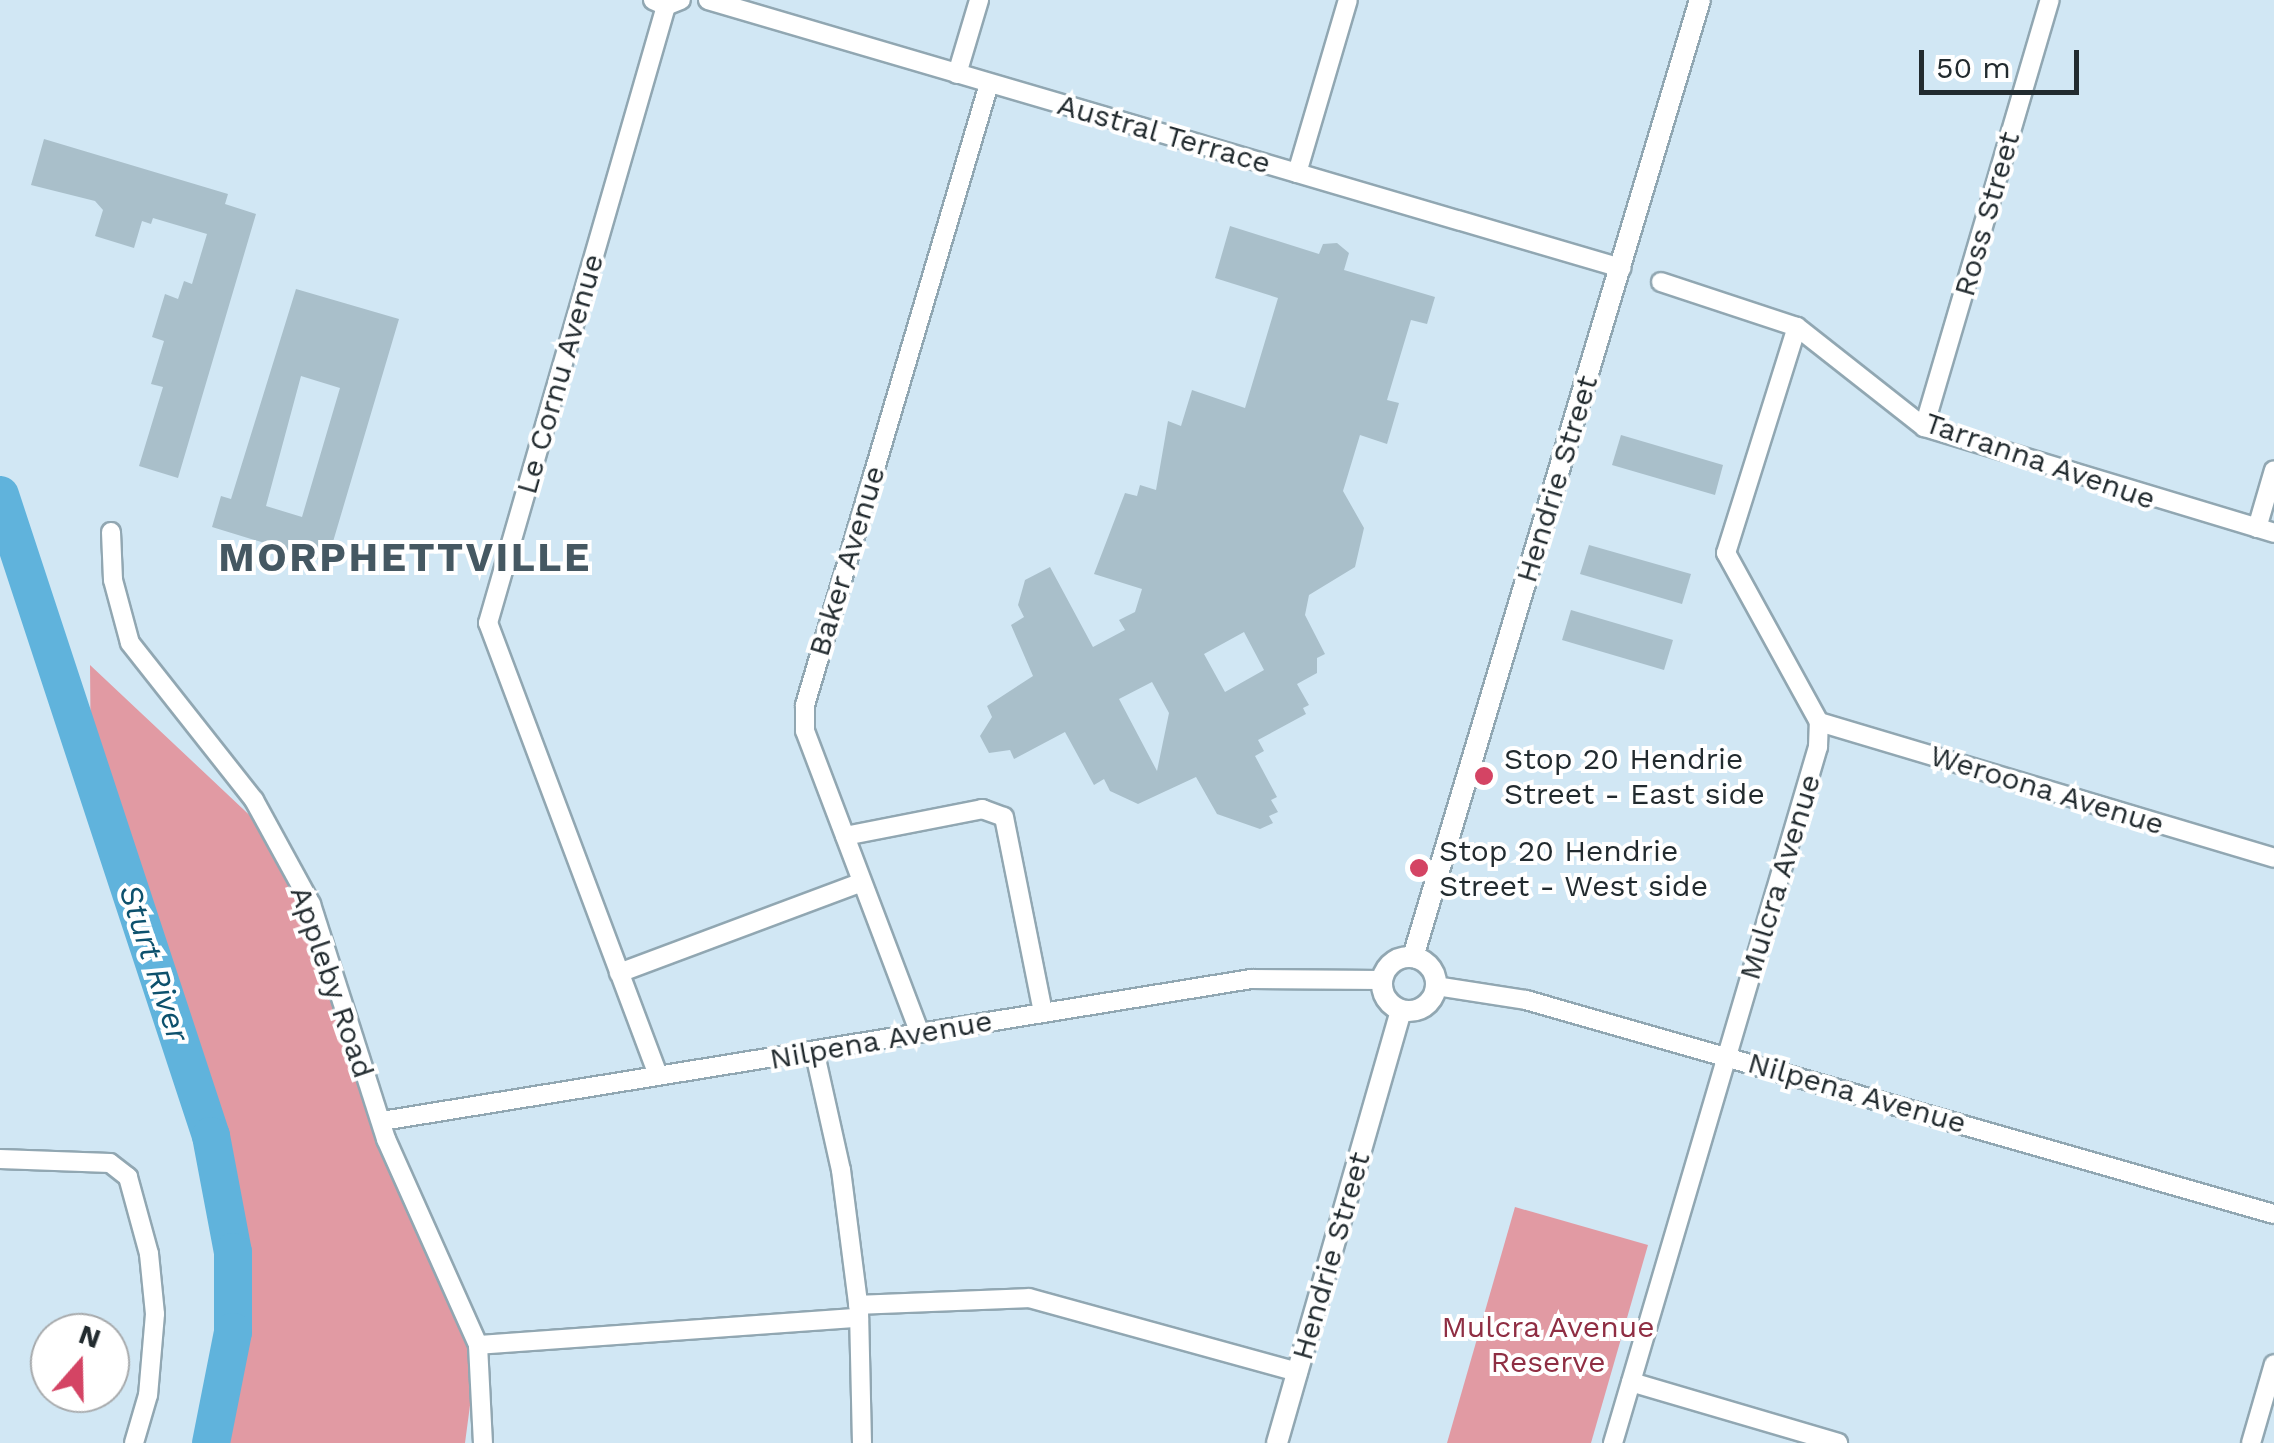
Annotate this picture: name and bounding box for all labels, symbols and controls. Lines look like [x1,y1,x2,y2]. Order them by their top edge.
scale bar [1924,30,2084,92]
text: 50 m [1936,50,2011,85]
street label: Austral Terrace [1052,86,1276,182]
street label: Ross Street [1946,128,2028,300]
street label: Le Cornu Avenue [508,249,612,499]
street label: Hendrie Street [1508,371,1606,587]
street label: Tarranna Avenue [1919,404,2161,518]
street label: Baker Avenue [801,461,893,661]
district label: MORPHETTVILLE [218,534,592,582]
street label: Weroona Avenue [1925,737,2169,843]
place label: Stop 20 Hendrie Street - East side [1504,741,1765,812]
marker: Stop 20 Hendrie Street - East side [1473,765,1495,787]
street label: Mulcra Avenue [1731,769,1829,985]
place label: Stop 20 Hendrie Street - West side [1439,833,1709,904]
marker: Stop 20 Hendrie Street - West side [1408,857,1430,879]
water label: Sturt River [111,879,197,1047]
street label: Appleby Road [282,881,382,1083]
street label: Nilpena Avenue [766,1003,996,1077]
street label: Nilpena Avenue [1743,1044,1971,1142]
street label: Hendrie Street [1284,1148,1378,1364]
park label: Mulcra Avenue Reserve [1440,1309,1656,1380]
north arrow [30,1313,130,1413]
text: N [74,1317,105,1355]

